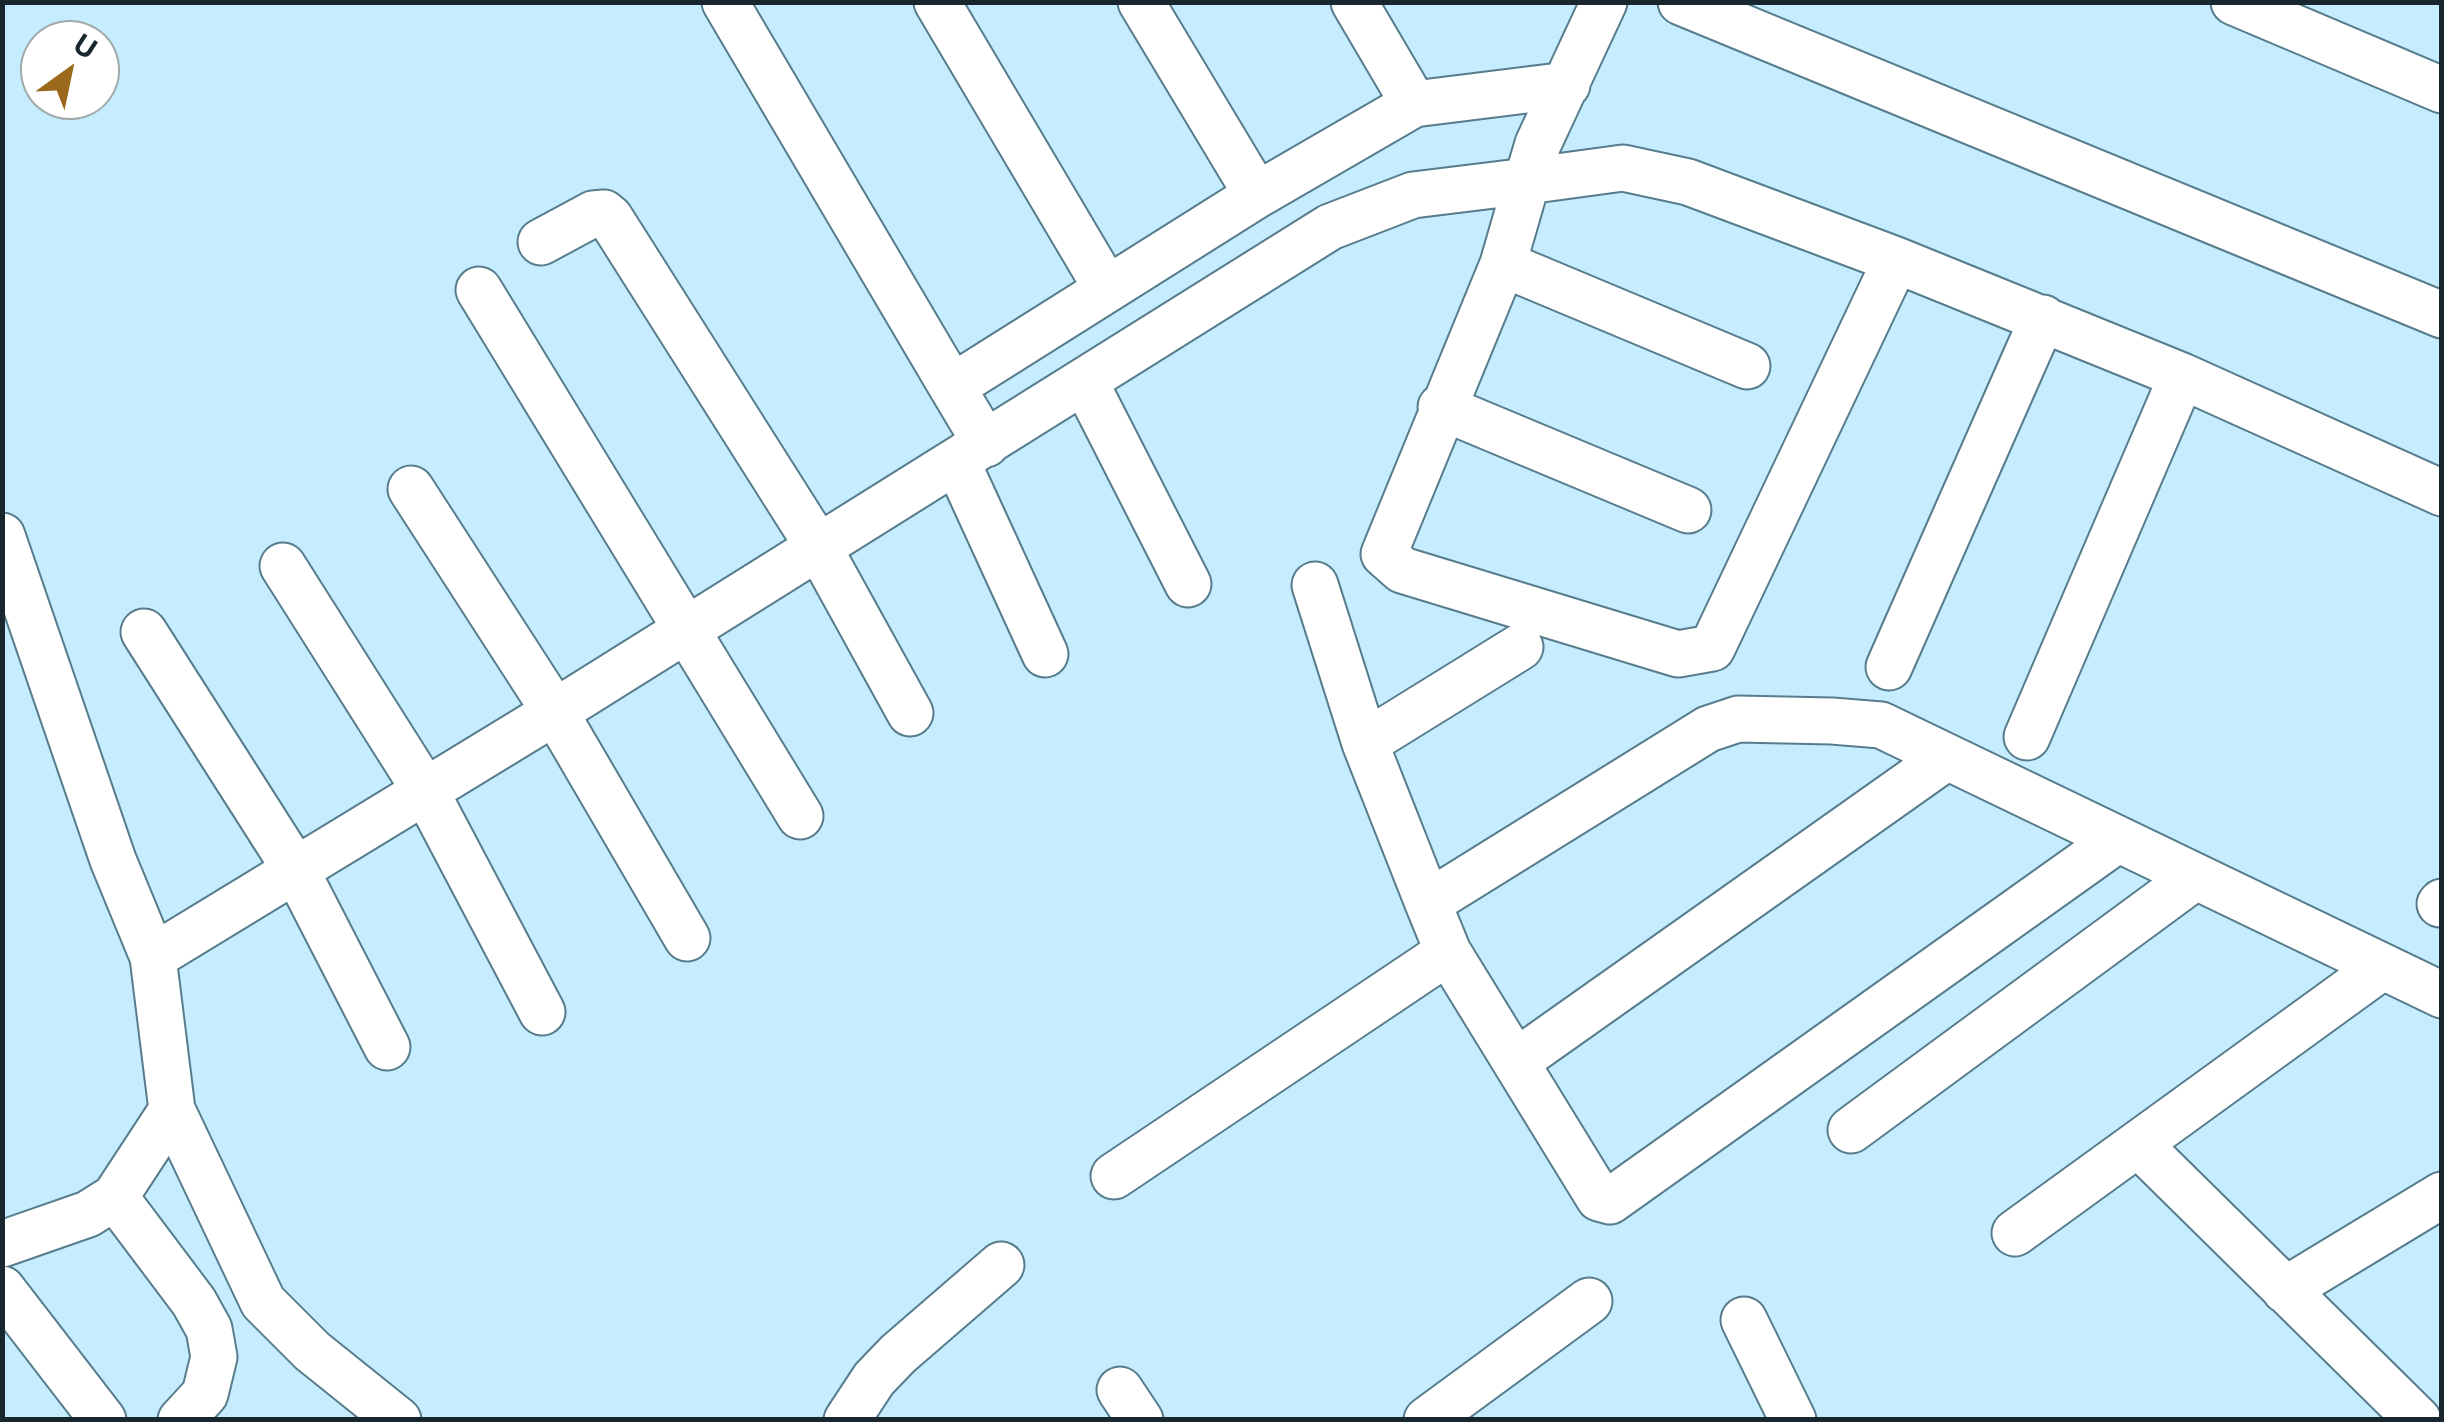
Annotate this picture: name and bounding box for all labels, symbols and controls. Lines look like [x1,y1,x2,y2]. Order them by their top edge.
north arrow [20,20,120,120]
text: U [67,27,103,66]

